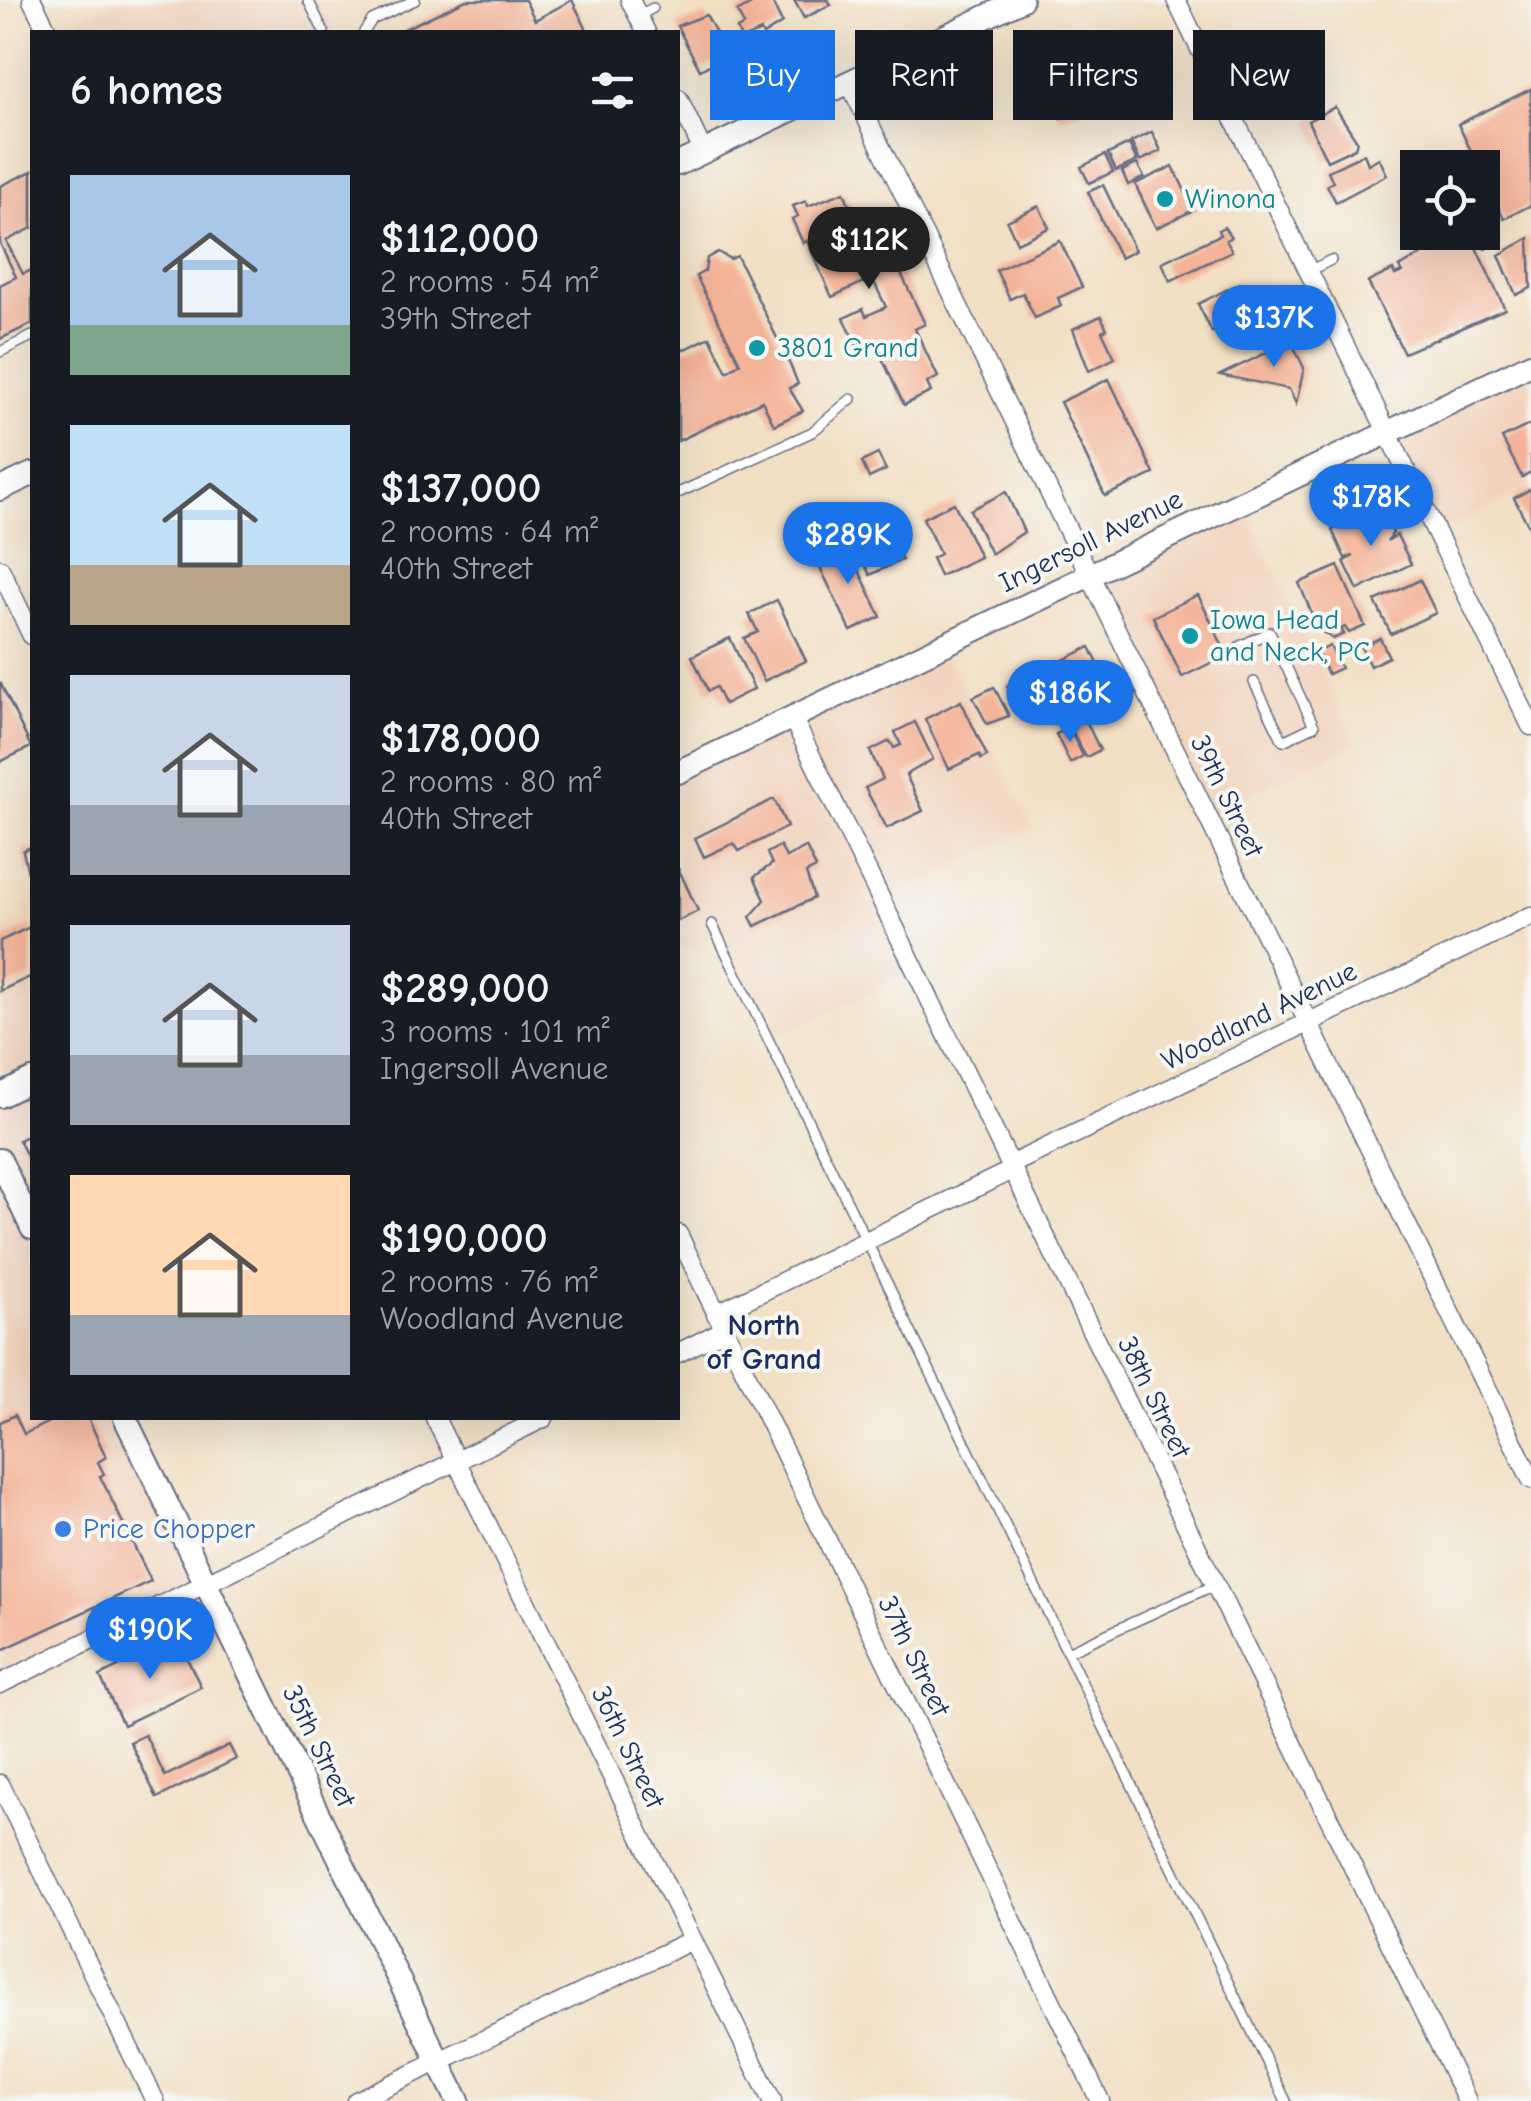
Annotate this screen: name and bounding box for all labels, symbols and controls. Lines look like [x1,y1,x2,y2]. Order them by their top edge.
chip: Buy [710,30,835,120]
chip: Rent [855,30,993,120]
chip: Filters [1013,30,1173,120]
chip: New [1193,30,1325,120]
icon: filters [585,63,640,118]
text: 6 homes [70,66,223,115]
map controls [1400,150,1500,250]
button: locate [1400,150,1500,250]
place label: Winona [1185,183,1276,215]
marker: Winona [1154,188,1176,210]
pin: $112K [799,207,939,292]
text: $112,000 [380,214,539,263]
icon: home [150,215,270,335]
text: $112K [830,221,908,258]
text: 2 rooms · 54 m² [380,263,598,300]
pin: $137K [1204,285,1344,370]
text: $137K [1234,299,1314,336]
text: 39th Street [380,300,530,337]
place label: 3801 Grand [777,332,919,364]
marker: 3801 Grand [746,337,768,359]
text: $137,000 [380,464,542,513]
pin: $178K [1301,464,1441,549]
icon: home [150,465,270,585]
text: $178K [1331,478,1411,515]
street label: Ingersoll Avenue [994,483,1188,599]
pin: $289K [778,502,918,587]
text: 2 rooms · 64 m² [380,513,598,550]
text: $289K [805,516,891,553]
text: 40th Street [380,550,532,587]
place label: Iowa Head and Neck, PC [1210,604,1370,668]
marker: Iowa Head and Neck, PC [1179,625,1201,647]
pin: $186K [1000,660,1140,745]
text: $186K [1029,674,1111,711]
text: $178,000 [380,714,541,763]
icon: home [150,715,270,835]
street label: 39th Street [1184,730,1271,863]
text: 2 rooms · 80 m² [380,763,601,800]
text: 40th Street [380,800,532,837]
street label: Woodland Avenue [1156,955,1362,1077]
text: $289,000 [380,964,550,1013]
icon: home [150,965,270,1085]
text: 3 rooms · 101 m² [380,1013,610,1050]
text: Ingersoll Avenue [380,1050,608,1087]
text: $190,000 [380,1214,548,1263]
icon: home [150,1215,270,1335]
text: 2 rooms · 76 m² [380,1263,598,1300]
text: Woodland Avenue [380,1300,624,1337]
district label: North of Grand [706,1308,822,1377]
street label: 38th Street [1111,1331,1198,1464]
place label: Price Chopper [83,1513,255,1545]
marker: Price Chopper [52,1518,74,1540]
street label: 37th Street [871,1591,957,1722]
pin: $190K [80,1597,220,1682]
text: $190K [108,1611,192,1648]
street label: 35th Street [276,1680,363,1813]
street label: 36th Street [585,1681,672,1814]

